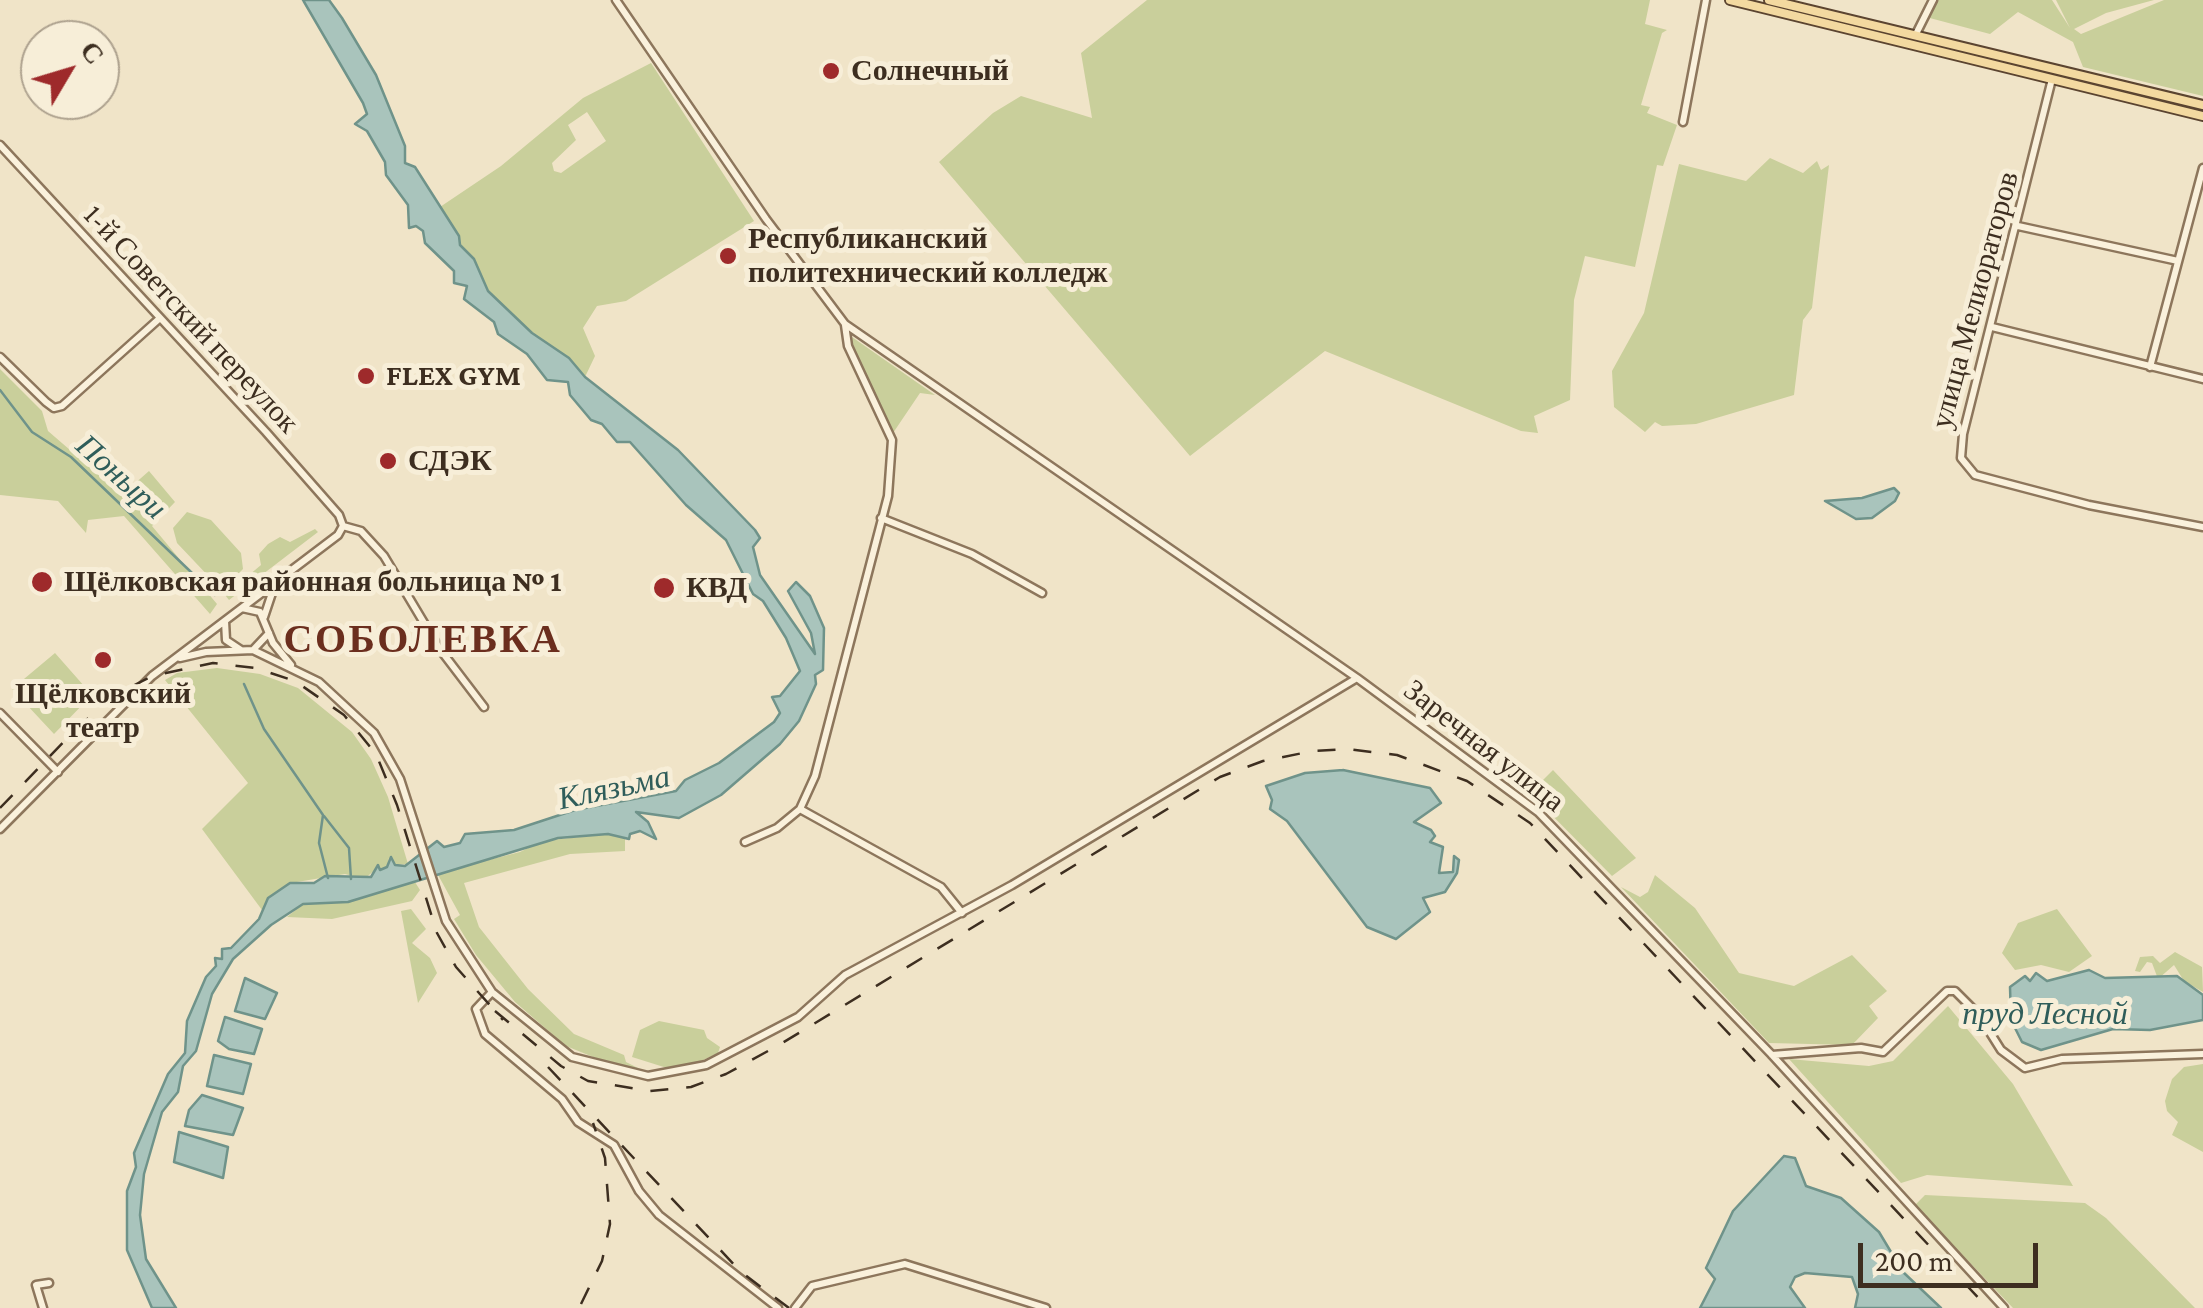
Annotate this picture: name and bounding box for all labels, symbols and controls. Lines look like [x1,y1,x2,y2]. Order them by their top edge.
north arrow [20,20,120,120]
text: С [74,35,111,70]
place label: Солнечный [851,53,1009,89]
marker: Солнечный [820,60,842,82]
street label: улица Мелиораторов [1923,167,2027,433]
street label: 1-й Советский переулок [76,197,306,441]
place label: Республиканский политехнический колледж [748,221,1108,292]
marker: Республиканский политехнический колледж [717,245,739,267]
place label: FLEX GYM [386,358,521,394]
marker: FLEX GYM [355,365,377,387]
water label: Поныри [68,426,174,528]
place label: СДЭК [408,443,492,479]
marker: СДЭК [377,450,399,472]
place label: Щёлковская районная больница № 1 [64,564,561,600]
marker: Щёлковская районная больница № 1 [29,569,55,595]
place label: КВД [686,570,747,606]
marker: КВД [651,575,677,601]
district label: СОБОЛЕВКА [284,616,562,664]
marker: Щёлковский театр [92,649,114,671]
street label: Заречная улица [1397,672,1571,820]
place label: Щёлковский театр [15,676,191,746]
water label: Клязьма [554,757,674,819]
water label: пруд Лесной [1962,995,2128,1033]
scale bar [1863,1223,2043,1285]
text: 200 m [1875,1244,1953,1277]

